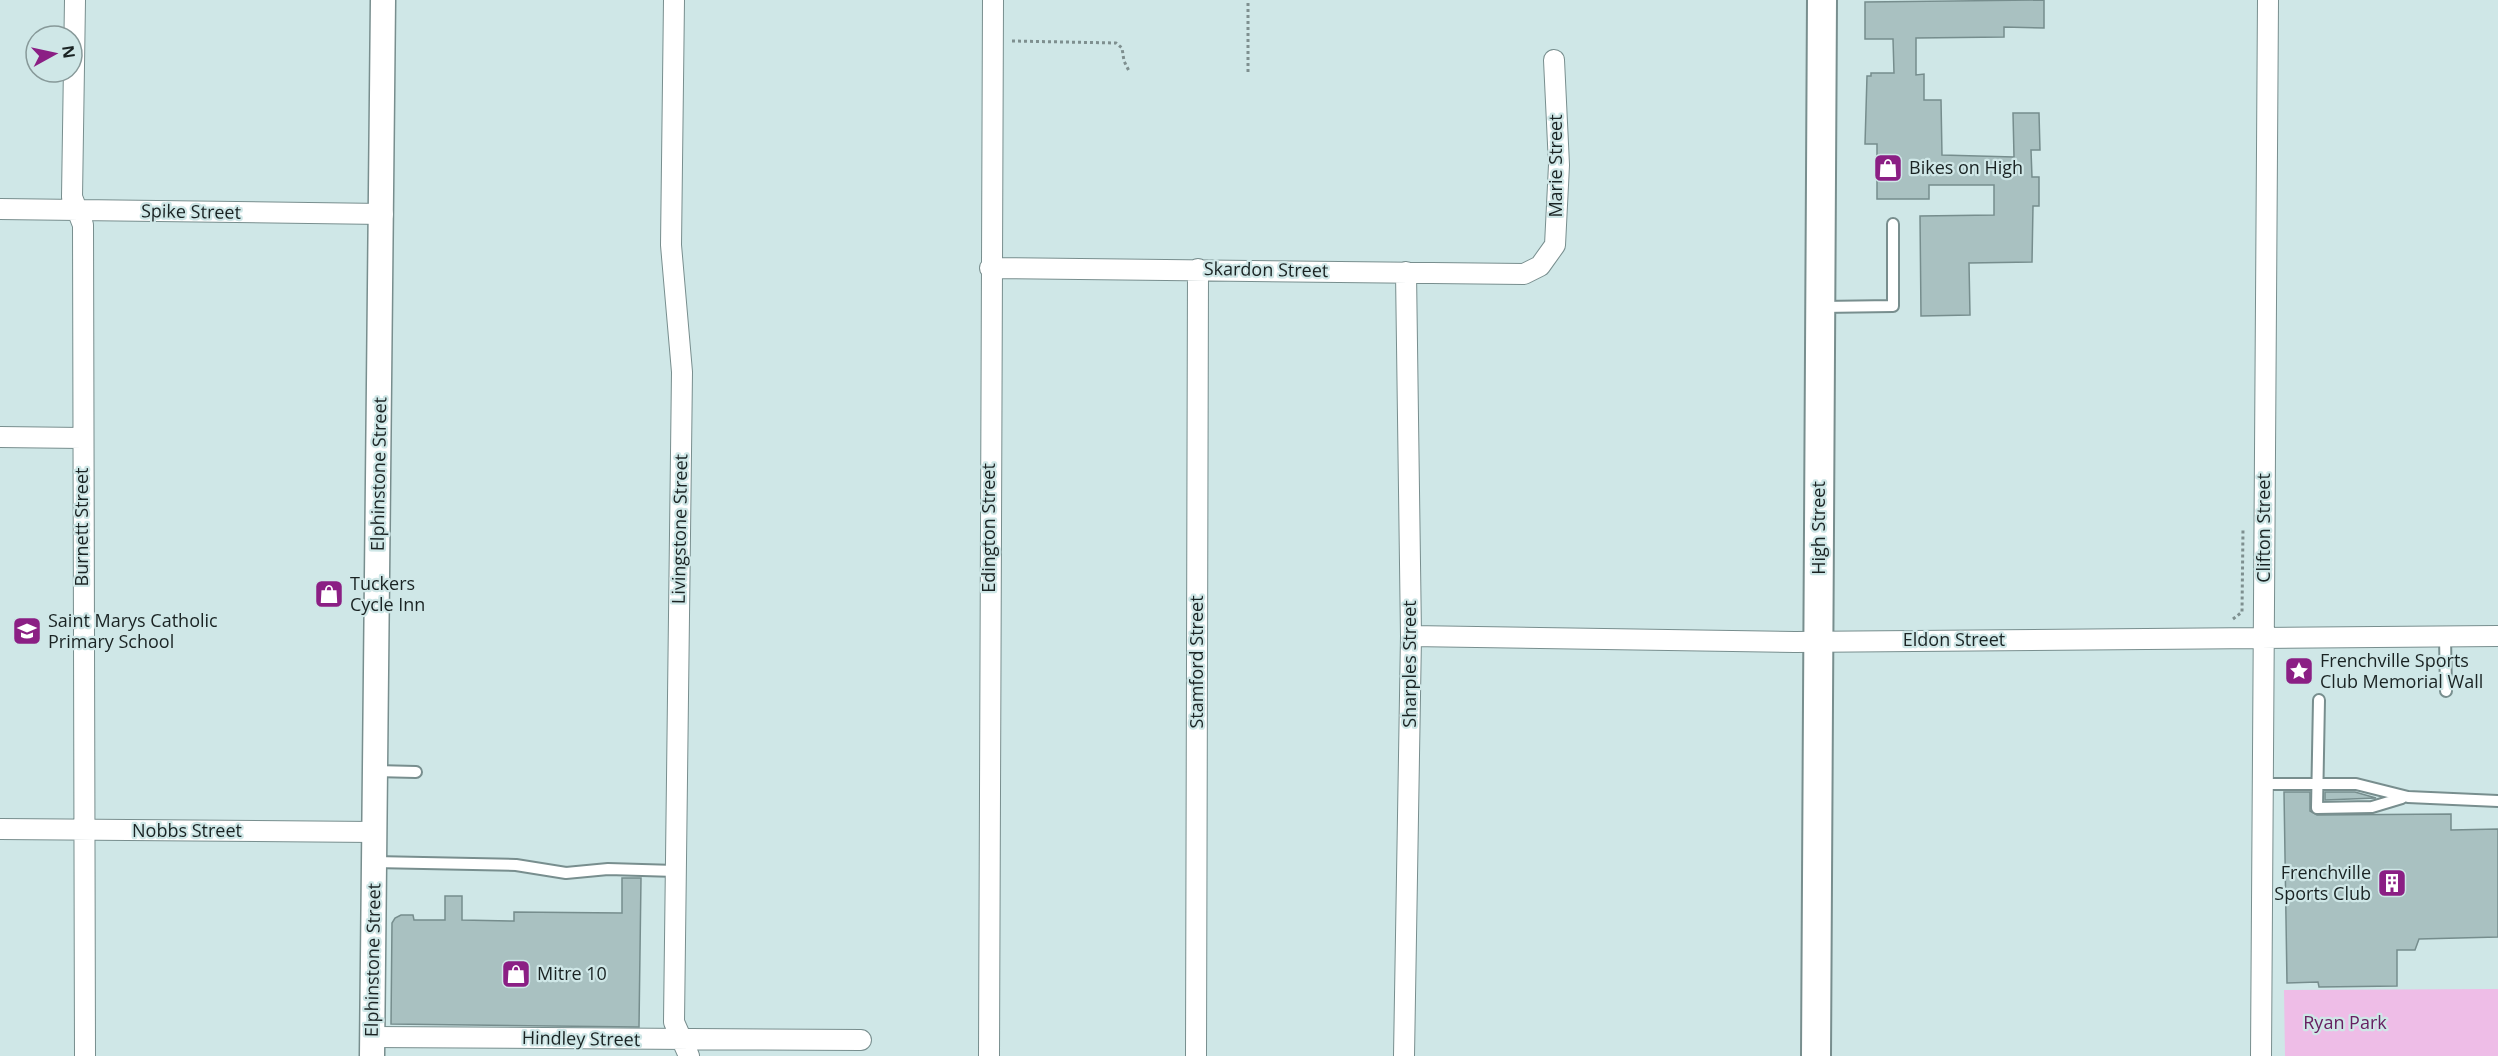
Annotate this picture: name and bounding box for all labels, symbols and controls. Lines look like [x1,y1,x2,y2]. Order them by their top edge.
north arrow [24,24,84,84]
text: N [57,44,81,60]
street label: Marie Street [1543,114,1567,218]
shop icon: Bikes on High [1872,152,1904,184]
place label: Bikes on High [1909,155,2023,179]
street label: Spike Street [141,198,241,224]
street label: Skardon Street [1204,256,1328,282]
street label: Elphinstone Street [365,397,391,551]
street label: Livingstone Street [666,454,692,604]
street label: Edington Street [976,463,1000,593]
street label: Burnett Street [69,468,93,586]
street label: Clifton Street [2251,473,2275,583]
street label: High Street [1806,481,1830,575]
place label: Tuckers Cycle Inn [350,571,425,616]
shop icon: Tuckers Cycle Inn [313,578,345,610]
street label: Stamford Street [1184,595,1208,729]
street label: Sharples Street [1397,600,1421,728]
place label: Saint Marys Catholic Primary School [48,608,218,653]
school or university icon: Saint Marys Catholic Primary School [11,615,43,647]
street label: Eldon Street [1903,627,2005,651]
place label: Frenchville Sports Club Memorial Wall [2320,648,2483,693]
place icon: Frenchville Sports Club Memorial Wall [2283,655,2315,687]
street label: Nobbs Street [132,818,242,842]
place label: Frenchville Sports Club [2274,860,2371,905]
building icon: Frenchville Sports Club [2376,867,2408,899]
street label: Elphinstone Street [359,883,385,1037]
shop icon: Mitre 10 [500,958,532,990]
place label: Mitre 10 [537,961,607,985]
park label: Ryan Park [2303,1010,2387,1034]
street label: Hindley Street [522,1025,640,1051]

